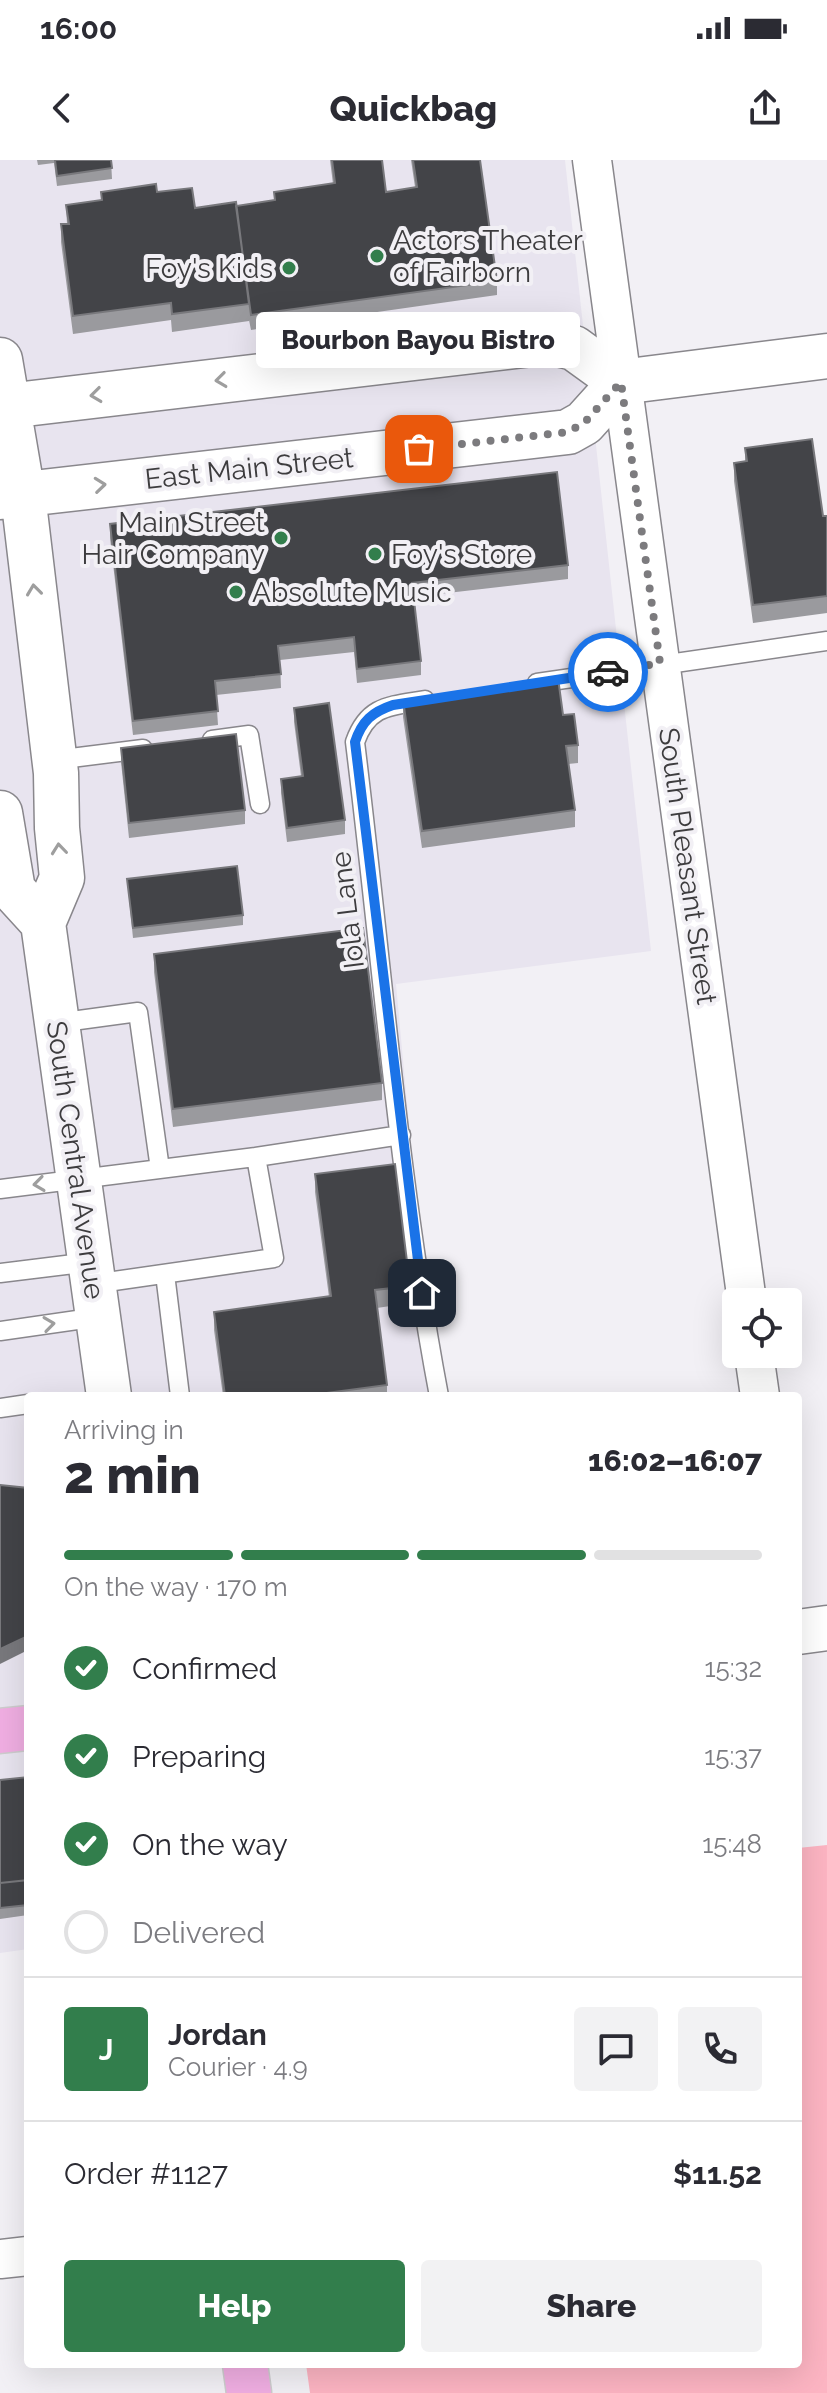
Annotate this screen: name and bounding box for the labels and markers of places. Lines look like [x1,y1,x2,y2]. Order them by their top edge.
place label: Actors Theater of Fairborn [393,224,583,289]
marker: Actors Theater of Fairborn [368,247,386,265]
place label: Foy's Kids [145,252,273,285]
marker: Foy's Kids [280,259,298,277]
callout: Bourbon Bayou Bistro [257,313,581,369]
pin [385,415,453,483]
place label: Main Street Hair Company [81,506,266,571]
marker: Main Street Hair Company [272,529,290,547]
place label: Foy's Store [391,538,532,571]
marker: Foy's Store [366,545,384,563]
place label: Absolute Music [252,576,452,609]
marker: Absolute Music [227,583,245,601]
pin [388,1259,456,1327]

